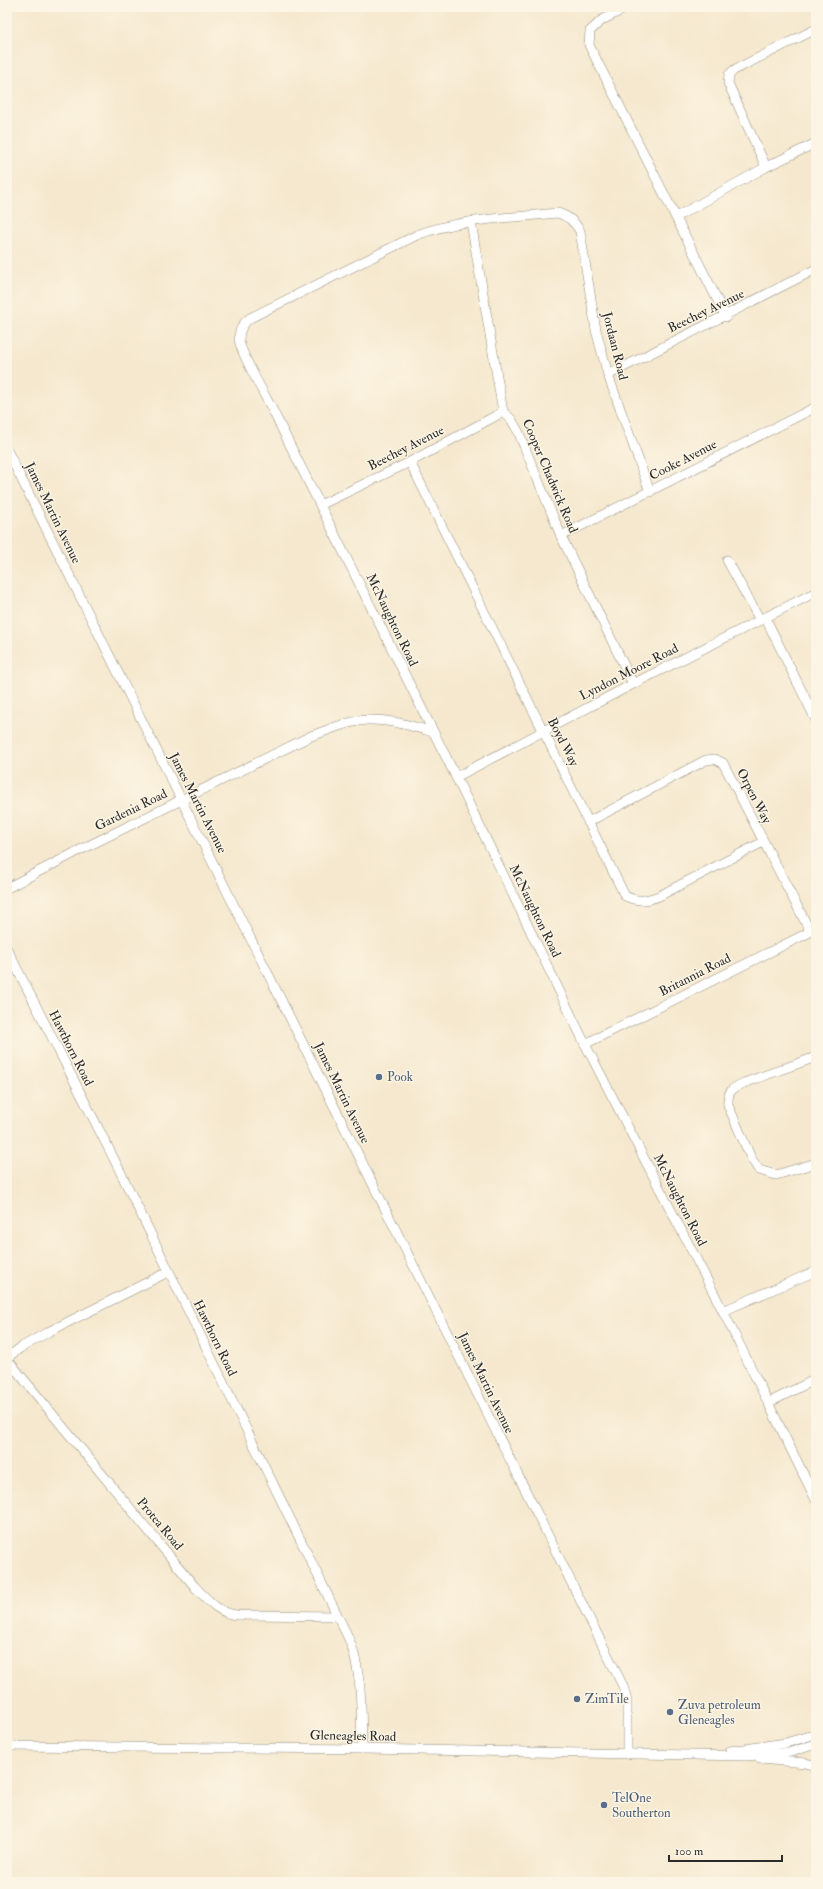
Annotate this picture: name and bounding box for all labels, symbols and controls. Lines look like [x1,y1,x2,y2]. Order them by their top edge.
street label: Beechey Avenue [665,285,748,337]
street label: Jordaan Road [599,309,631,382]
street label: Cooper Chadwick Road [518,417,582,536]
street label: Beechey Avenue [365,422,448,475]
street label: Cooke Avenue [646,436,720,484]
street label: James Martin Avenue [21,459,85,567]
street label: McNaughton Road [363,571,422,670]
street label: Lyndon Moore Road [577,640,682,705]
street label: Boyd Way [543,715,582,770]
street label: James Martin Avenue [165,749,230,856]
street label: Orpen Way [732,766,775,827]
street label: Gardenia Road [92,785,170,834]
street label: McNaughton Road [506,862,565,961]
street label: Britannia Road [656,950,734,1000]
street label: Hawthorn Road [45,1008,97,1089]
street label: James Martin Avenue [310,1039,374,1147]
place label: Pook [387,1069,414,1085]
marker: Pook [374,1072,384,1082]
street label: McNaughton Road [650,1151,710,1249]
street label: Hawthorn Road [190,1297,241,1379]
street label: James Martin Avenue [454,1329,518,1437]
street label: Protea Road [133,1495,187,1554]
place label: ZimTile [585,1691,629,1707]
marker: ZimTile [572,1694,582,1704]
place label: Zuva petroleum Gleneagles [678,1697,761,1728]
marker: Zuva petroleum Gleneagles [665,1707,675,1717]
street label: Gleneagles Road [310,1727,397,1745]
place label: TelOne Southerton [612,1790,671,1821]
marker: TelOne Southerton [599,1800,609,1810]
scale bar [669,1837,782,1863]
text: 100 m [675,1844,704,1859]

